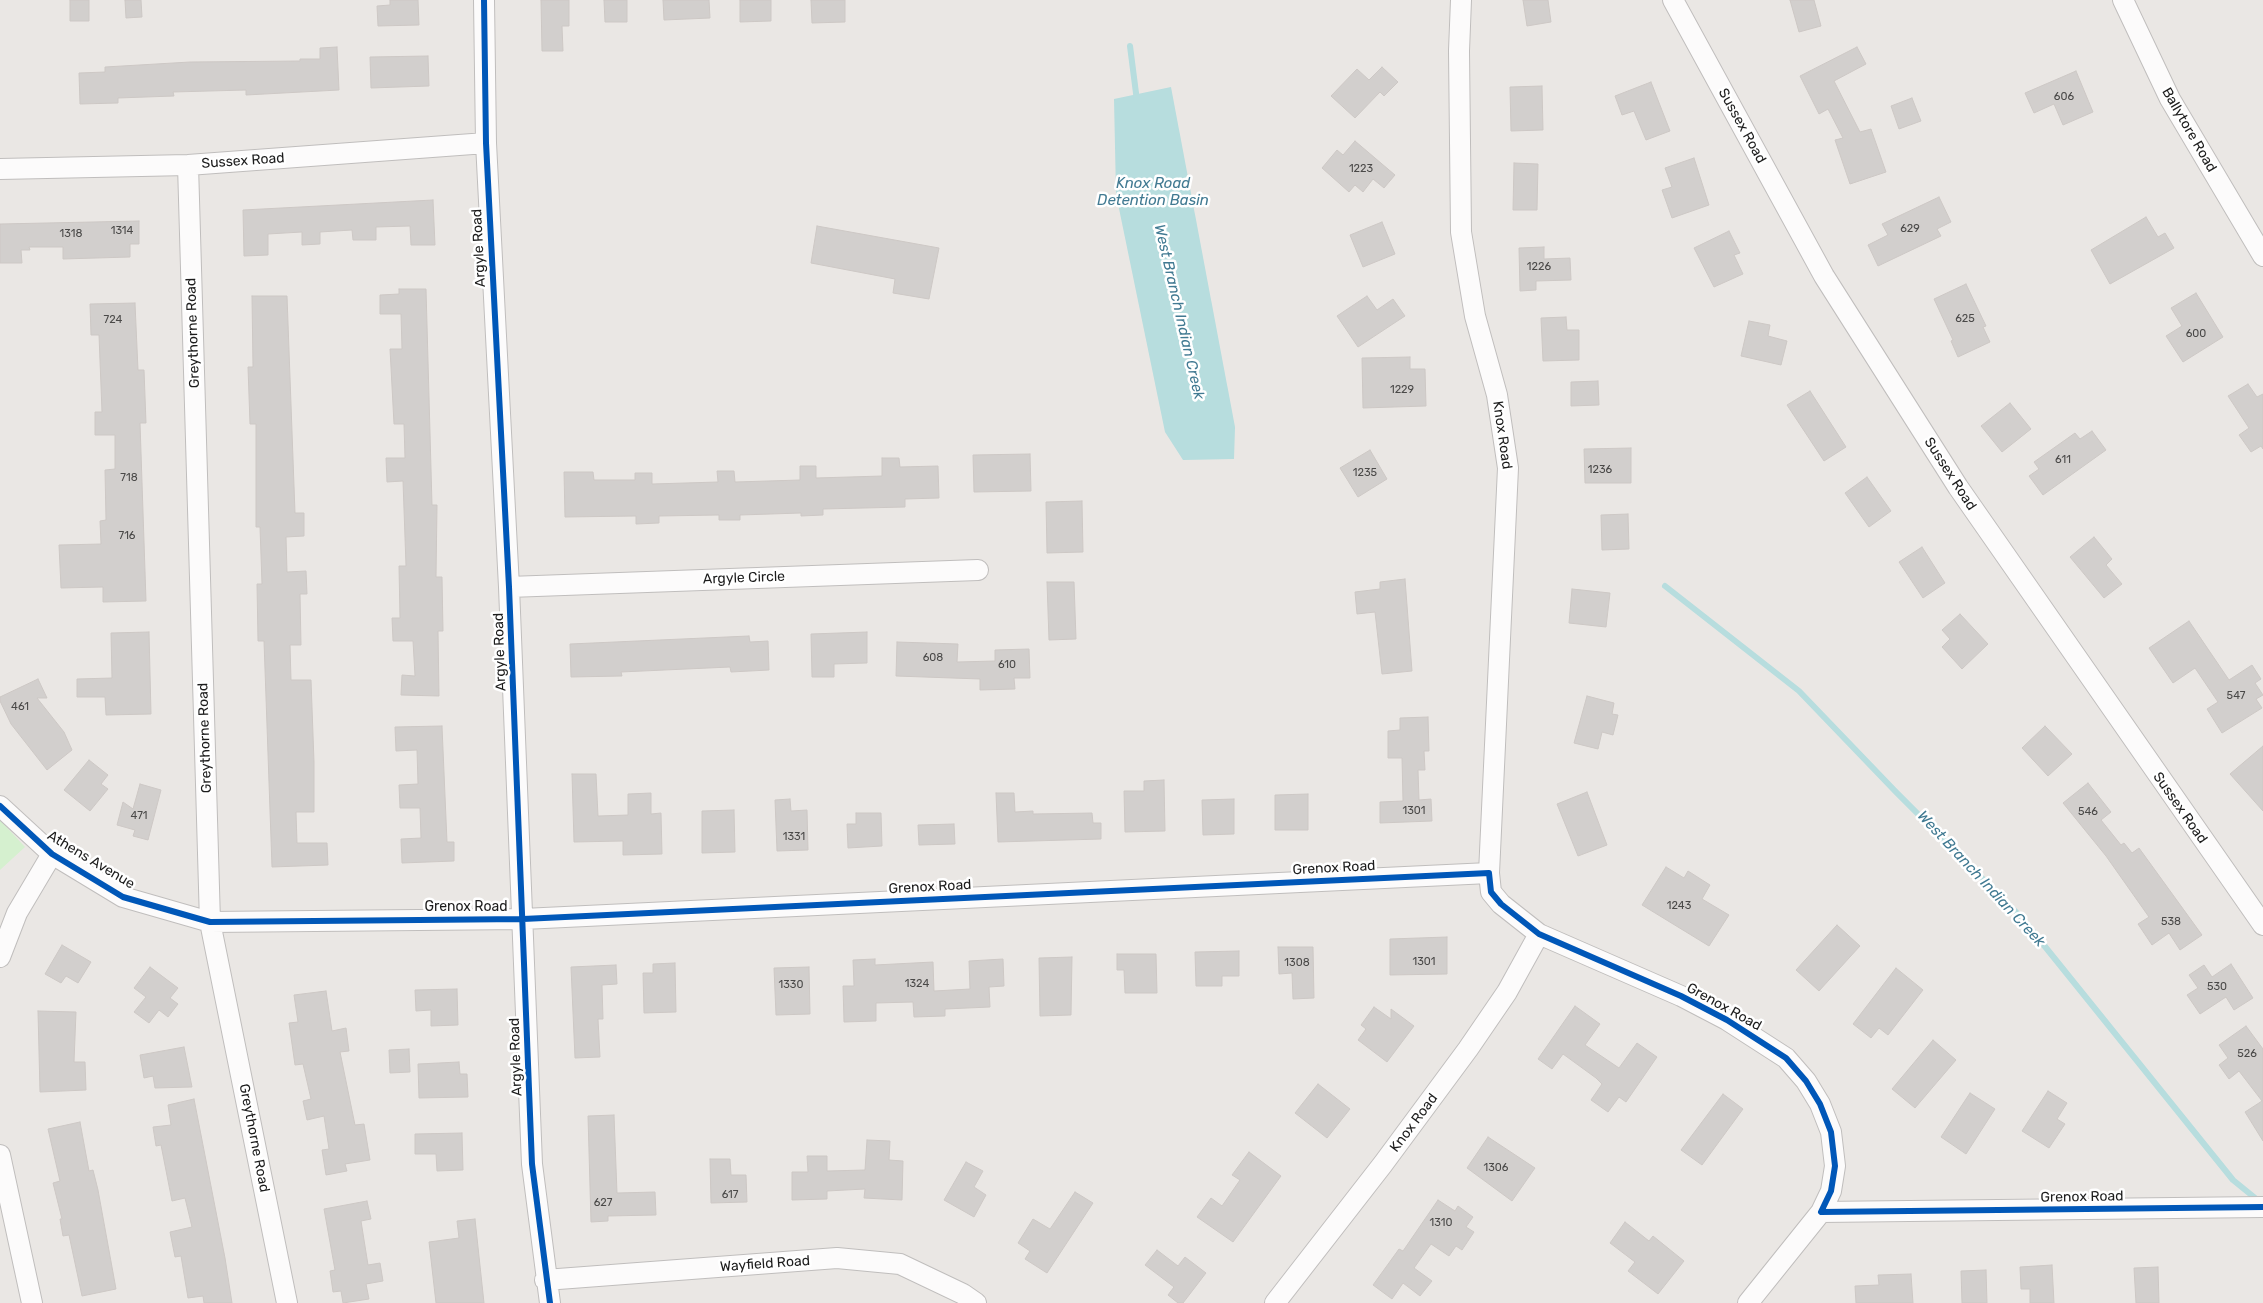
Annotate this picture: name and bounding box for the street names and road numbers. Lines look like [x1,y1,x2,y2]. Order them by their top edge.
street label: Ballytore Road [2158,85,2220,175]
street label: Sussex Road [1714,86,1770,166]
street label: Sussex Road [201,150,285,172]
street label: Argyle Road [469,208,489,288]
street label: Greythorne Road [183,278,203,388]
street label: Knox Road [1489,400,1515,470]
street label: Sussex Road [1920,435,1980,513]
street label: Argyle Circle [703,568,785,588]
street label: Argyle Road [490,612,510,692]
street label: Greythorne Road [195,683,215,793]
street label: Sussex Road [2149,769,2211,847]
street label: Athens Avenue [44,827,138,893]
street label: Grenox Road [1292,857,1376,879]
street label: Grenox Road [888,876,972,898]
street label: Grenox Road [424,899,508,915]
street label: Grenox Road [1684,980,1764,1034]
street label: Argyle Road [506,1017,526,1097]
street label: Greythorne Road [235,1082,273,1194]
street label: Knox Road [1387,1090,1441,1156]
street label: Grenox Road [2040,1188,2124,1206]
street label: Wayfield Road [719,1252,811,1276]

